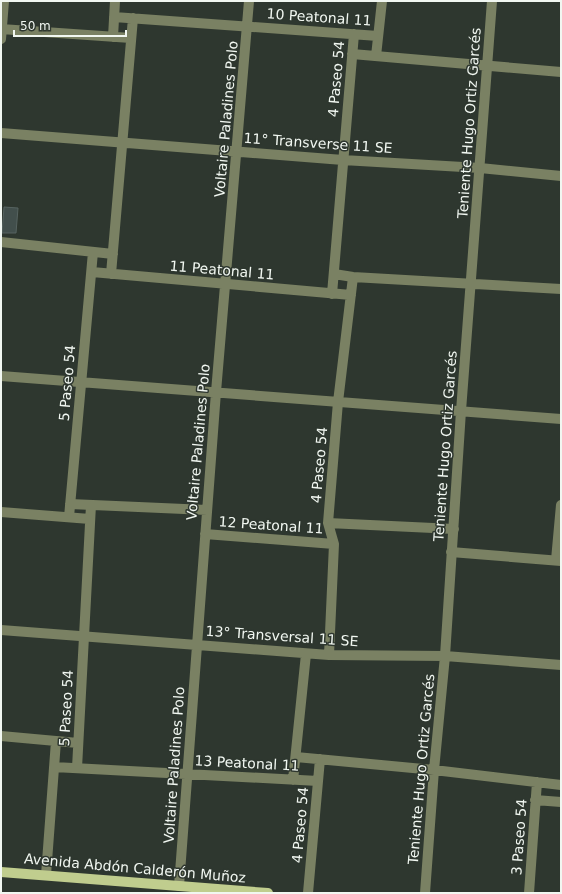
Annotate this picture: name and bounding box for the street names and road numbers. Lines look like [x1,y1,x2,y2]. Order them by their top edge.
street label: 10 Peatonal 11 [266,5,372,29]
street label: Teniente Hugo Ortiz Garcés [454,27,484,220]
street label: Voltaire Paladines Polo [211,40,241,198]
street label: 4 Paseo 54 [325,40,347,118]
street label: 11° Transverse 11 SE [243,130,393,156]
street label: 11 Peatonal 11 [169,257,275,283]
street label: 5 Paseo 54 [56,344,78,422]
street label: Teniente Hugo Ortiz Garcés [430,350,460,543]
street label: Voltaire Paladines Polo [183,363,213,521]
street label: 4 Paseo 54 [308,426,330,504]
street label: 12 Peatonal 11 [218,513,324,537]
street label: 13° Transversal 11 SE [205,623,359,649]
street label: 5 Paseo 54 [56,669,76,747]
street label: Teniente Hugo Ortiz Garcés [405,673,437,866]
street label: Voltaire Paladines Polo [161,686,187,844]
street label: 13 Peatonal 11 [194,752,300,774]
street label: 4 Paseo 54 [289,786,311,864]
street label: 3 Paseo 54 [508,798,530,876]
street label: Avenida Abdón Calderón Muñoz [24,850,246,886]

